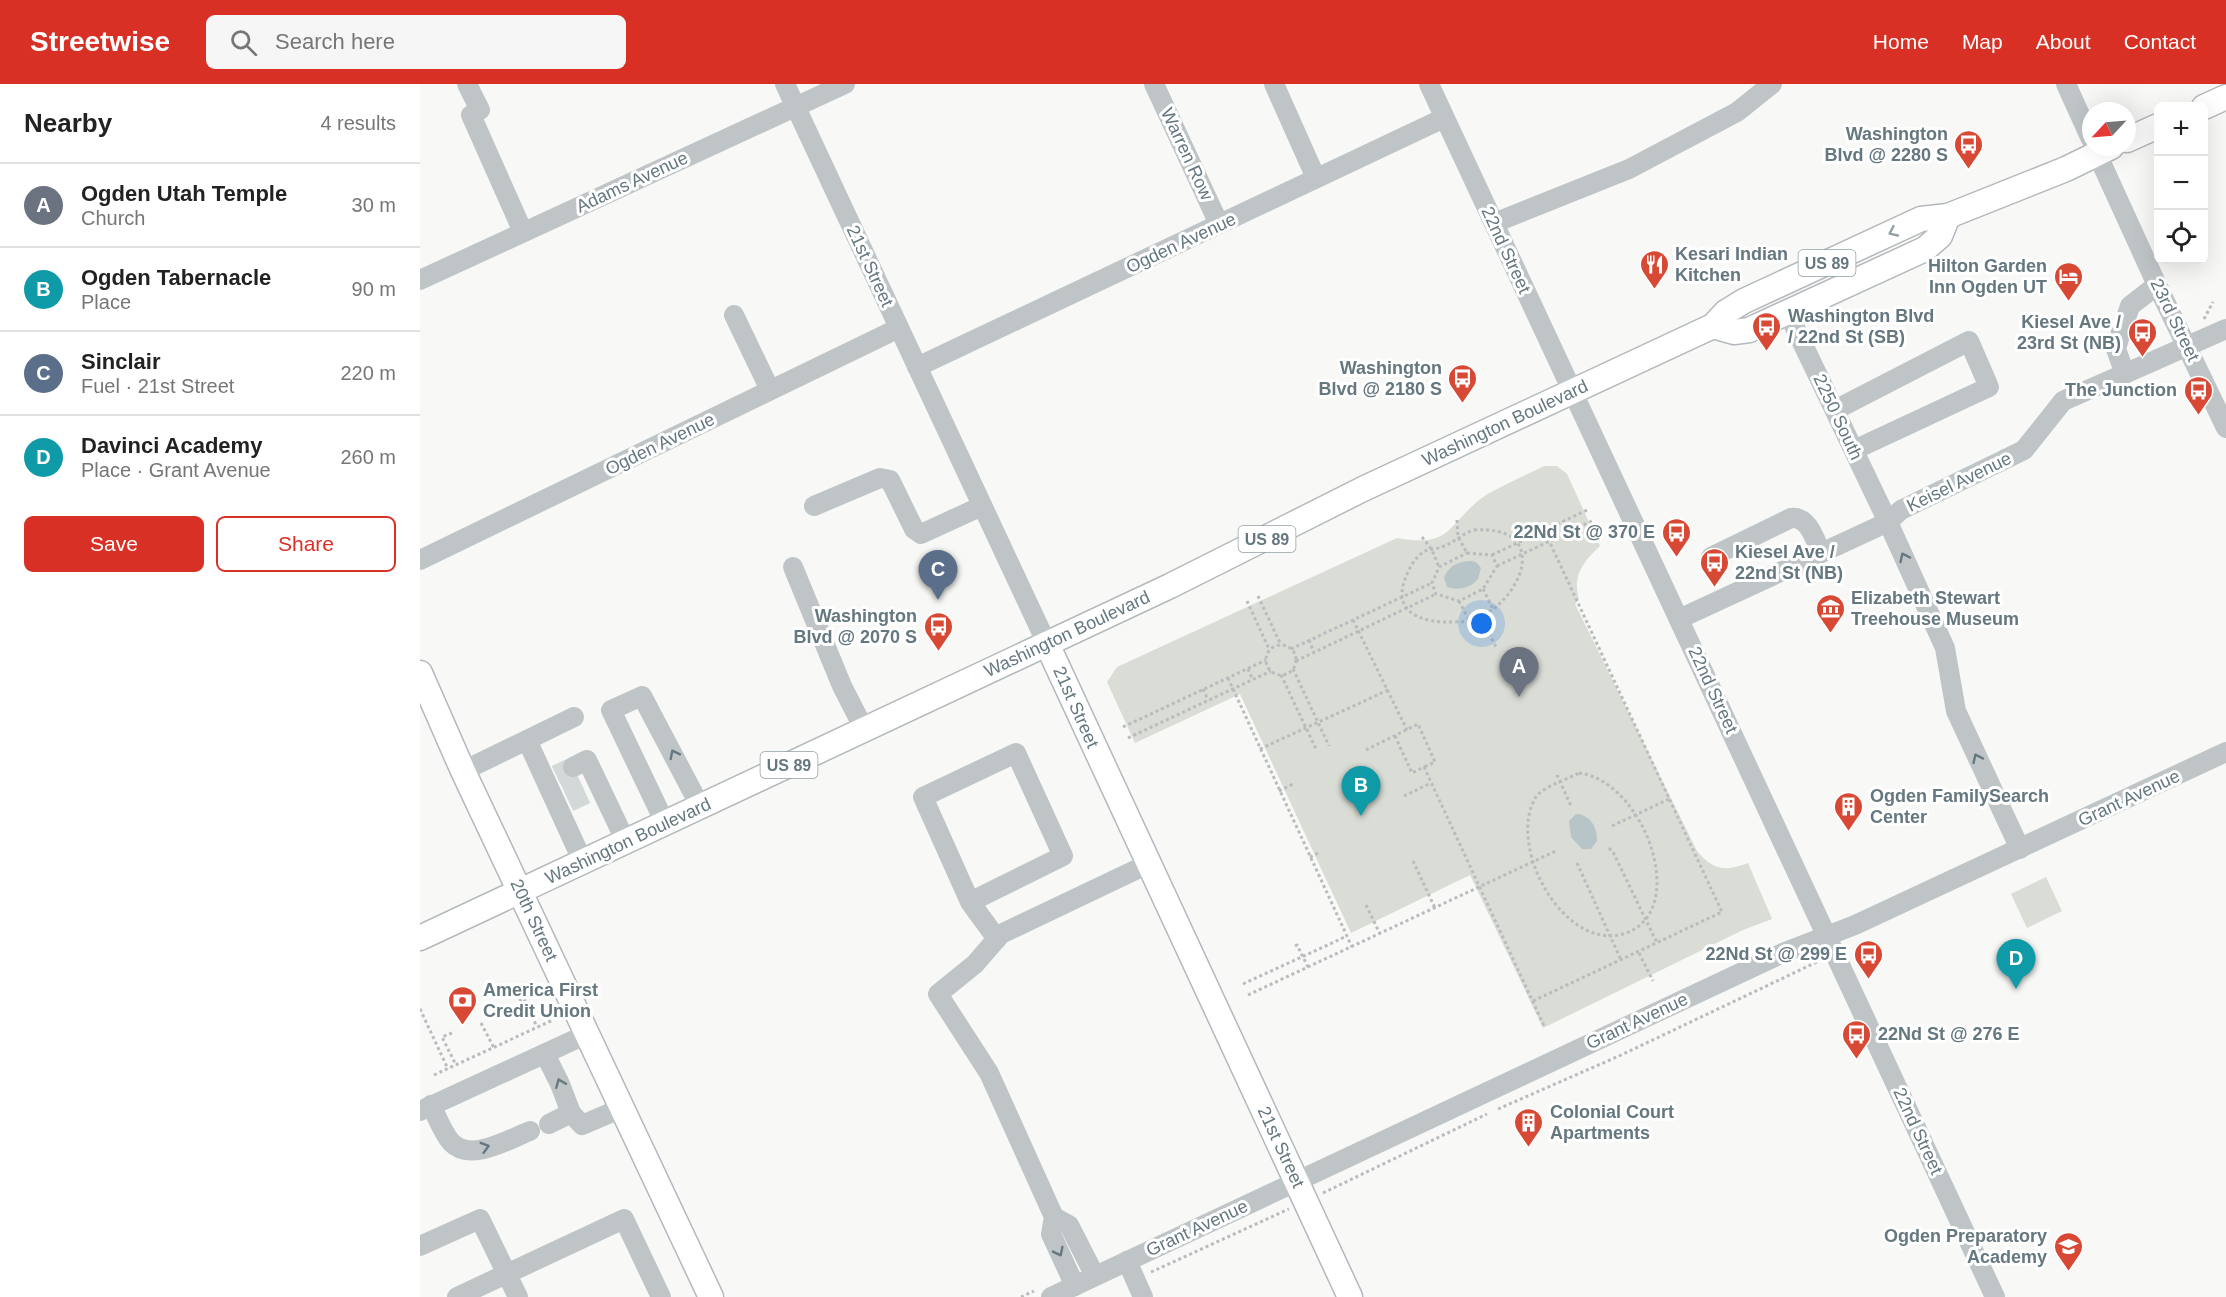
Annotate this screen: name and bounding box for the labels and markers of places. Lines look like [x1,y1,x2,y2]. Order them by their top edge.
place label: Washington Blvd @ 2280 S [1824,124,1948,165]
bus stop icon: Washington Blvd @ 2280 S [1953,128,1985,170]
place label: Kesari Indian Kitchen [1675,244,1788,285]
restaurant icon: Kesari Indian Kitchen [1638,248,1670,290]
place label: Hilton Garden Inn Ogden UT [1928,256,2047,297]
hotel icon: Hilton Garden Inn Ogden UT [2052,260,2084,302]
place label: Washington Blvd / 22nd St (SB) [1788,306,1934,347]
bus stop icon: Washington Blvd / 22nd St (SB) [1751,310,1783,352]
place label: Kiesel Ave / 23rd St (NB) [2017,312,2121,353]
bus stop icon: Kiesel Ave / 23rd St (NB) [2126,316,2158,358]
place label: Washington Blvd @ 2180 S [1318,358,1442,399]
bus stop icon: Washington Blvd @ 2180 S [1447,362,1479,404]
bus stop icon: The Junction [2182,374,2214,416]
place label: The Junction [2065,380,2177,400]
bus stop icon: 22Nd St @ 370 E [1660,516,1692,558]
place label: 22Nd St @ 370 E [1513,522,1655,542]
place label: Kiesel Ave / 22nd St (NB) [1735,542,1843,583]
bus stop icon: Kiesel Ave / 22nd St (NB) [1698,546,1730,588]
pin: C [918,550,958,600]
place label: Elizabeth Stewart Treehouse Museum [1851,588,2019,629]
museum icon: Elizabeth Stewart Treehouse Museum [1814,592,1846,634]
place label: Washington Blvd @ 2070 S [793,606,917,647]
bus stop icon: Washington Blvd @ 2070 S [922,610,954,652]
pin: A [1500,648,1538,697]
pin: B [1342,766,1380,816]
place label: Ogden FamilySearch Center [1870,786,2049,827]
building icon: Ogden FamilySearch Center [1833,790,1865,832]
bus stop icon: 22Nd St @ 299 E [1852,938,1884,980]
pin: D [1996,940,2036,989]
place label: 22Nd St @ 299 E [1705,944,1847,964]
place label: America First Credit Union [483,980,598,1021]
bank icon: America First Credit Union [446,984,478,1026]
bus stop icon: 22Nd St @ 276 E [1841,1018,1873,1060]
place label: 22Nd St @ 276 E [1878,1024,2020,1044]
place label: Colonial Court Apartments [1550,1102,1674,1143]
building icon: Colonial Court Apartments [1513,1106,1545,1148]
place label: Ogden Preparatory Academy [1884,1226,2047,1267]
school or university icon: Ogden Preparatory Academy [2052,1230,2084,1272]

